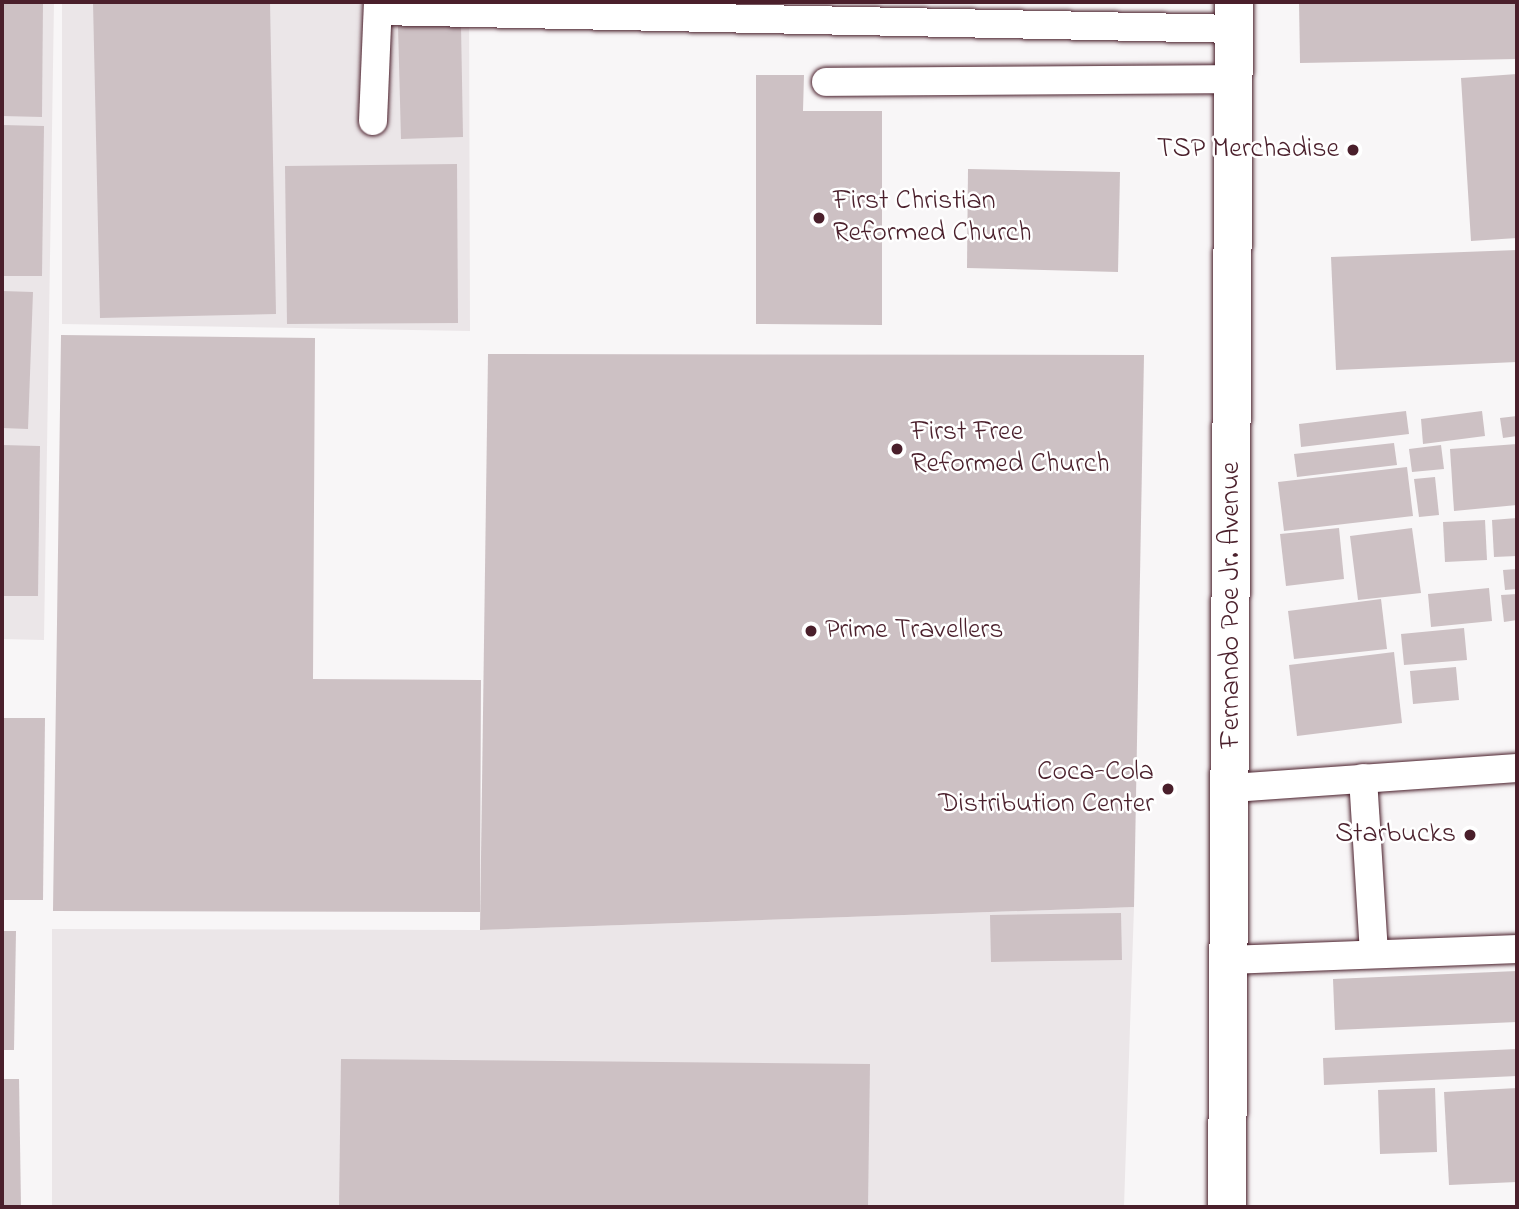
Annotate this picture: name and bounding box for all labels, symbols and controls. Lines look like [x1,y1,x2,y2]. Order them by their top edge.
place label: TSP Merchadise [1157,133,1339,167]
marker: TSP Merchadise [1345,142,1361,158]
place label: First Christian Reformed Church [833,185,1032,251]
marker: First Christian Reformed Church [811,210,827,226]
place label: First Free Reformed Church [911,416,1110,482]
marker: First Free Reformed Church [889,441,905,457]
street label: Fernando Poe Jr. Avenue [1215,462,1249,748]
place label: Prime Travellers [825,614,1003,648]
marker: Prime Travellers [803,623,819,639]
place label: Coca-Cola Distribution Center [938,756,1154,822]
marker: Coca-Cola Distribution Center [1160,781,1176,797]
place label: Starbucks [1335,818,1456,852]
marker: Starbucks [1462,827,1478,843]

